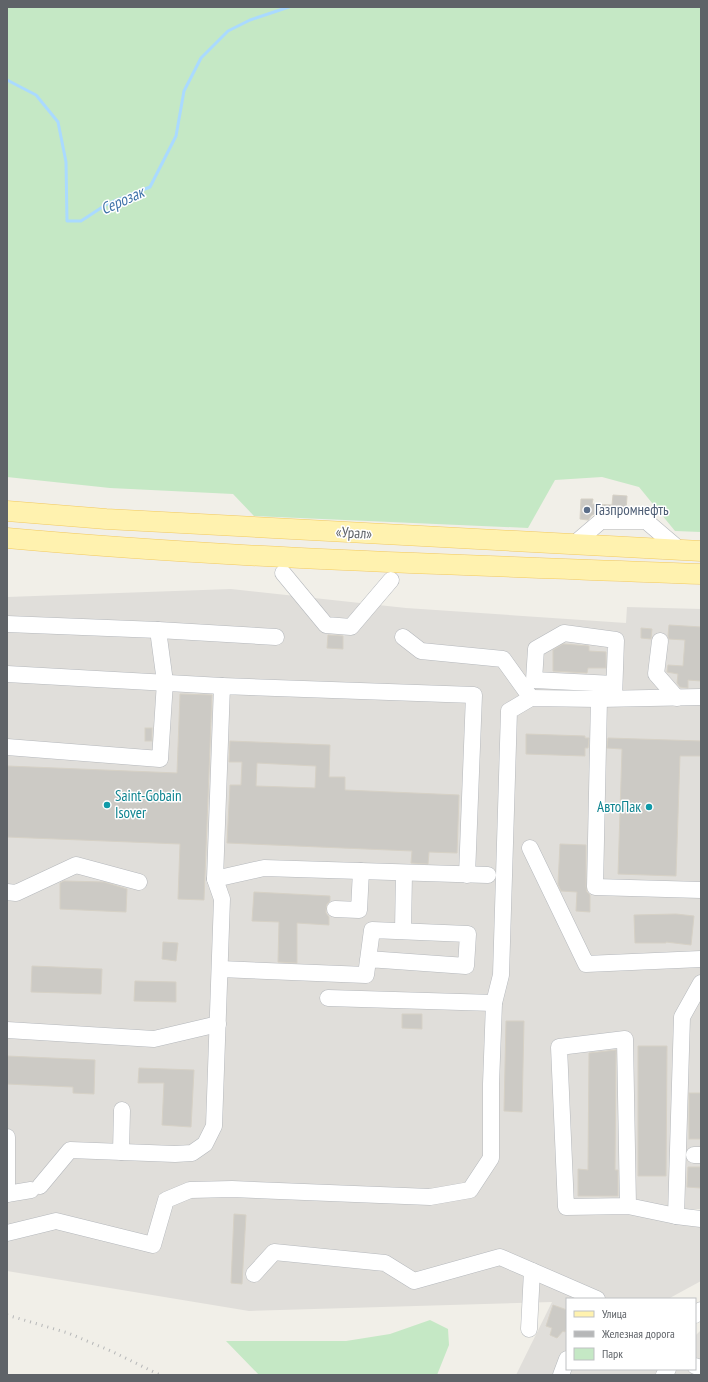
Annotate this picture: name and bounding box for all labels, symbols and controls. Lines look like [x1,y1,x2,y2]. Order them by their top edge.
water label: Серозак [97,181,149,218]
place label: Газпромнефть [595,500,669,519]
marker: Газпромнефть [582,505,592,515]
street label: «Урал» [335,522,373,543]
place label: Saint-Gobain Isover [115,786,182,822]
place label: АвтоПак [597,797,641,816]
marker: Saint-Gobain Isover [102,800,112,810]
marker: АвтоПак [644,802,654,812]
legend [566,1298,696,1370]
text: Улица [602,1306,627,1321]
text: Железная дорога [601,1326,675,1341]
text: Парк [602,1346,623,1361]

